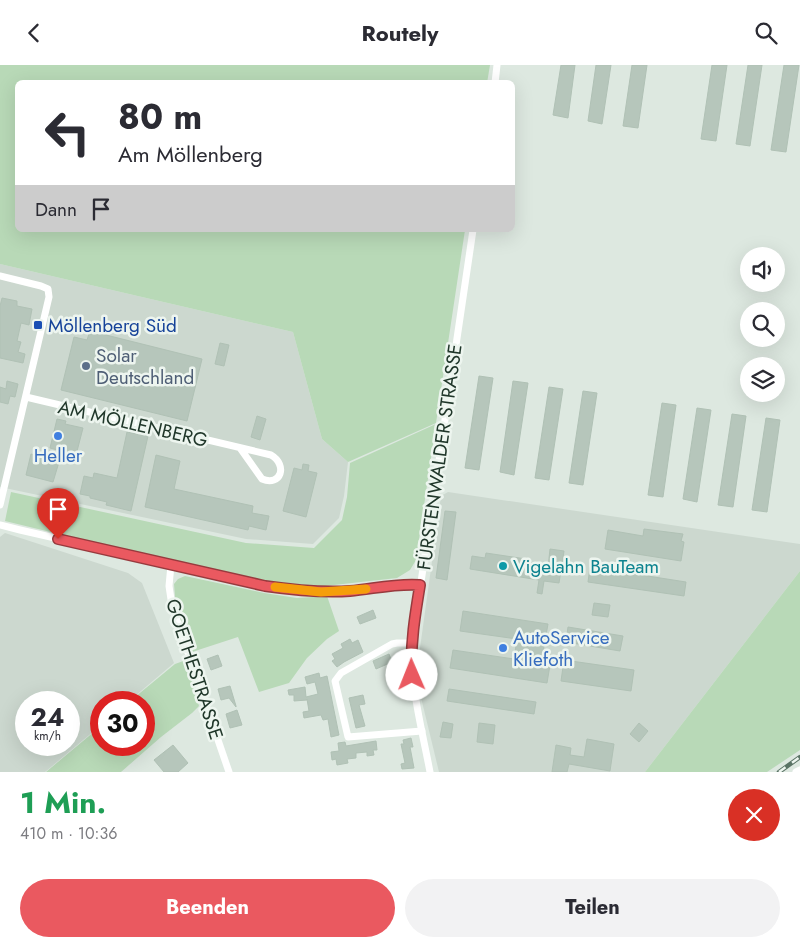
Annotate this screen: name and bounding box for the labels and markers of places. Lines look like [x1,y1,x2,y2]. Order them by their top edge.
place label: Möllenberg Süd [48,312,177,339]
marker: Möllenberg Süd [32,319,44,331]
place label: Solar Deutschland [96,342,194,391]
marker: Solar Deutschland [80,360,92,372]
marker: Heller [52,430,64,442]
place label: Heller [34,442,83,469]
pin [37,488,79,539]
place label: Vigelahn BauTeam [513,553,659,580]
marker: Vigelahn BauTeam [497,560,509,572]
place label: AutoService Kliefoth [513,624,610,673]
marker: AutoService Kliefoth [497,642,509,654]

